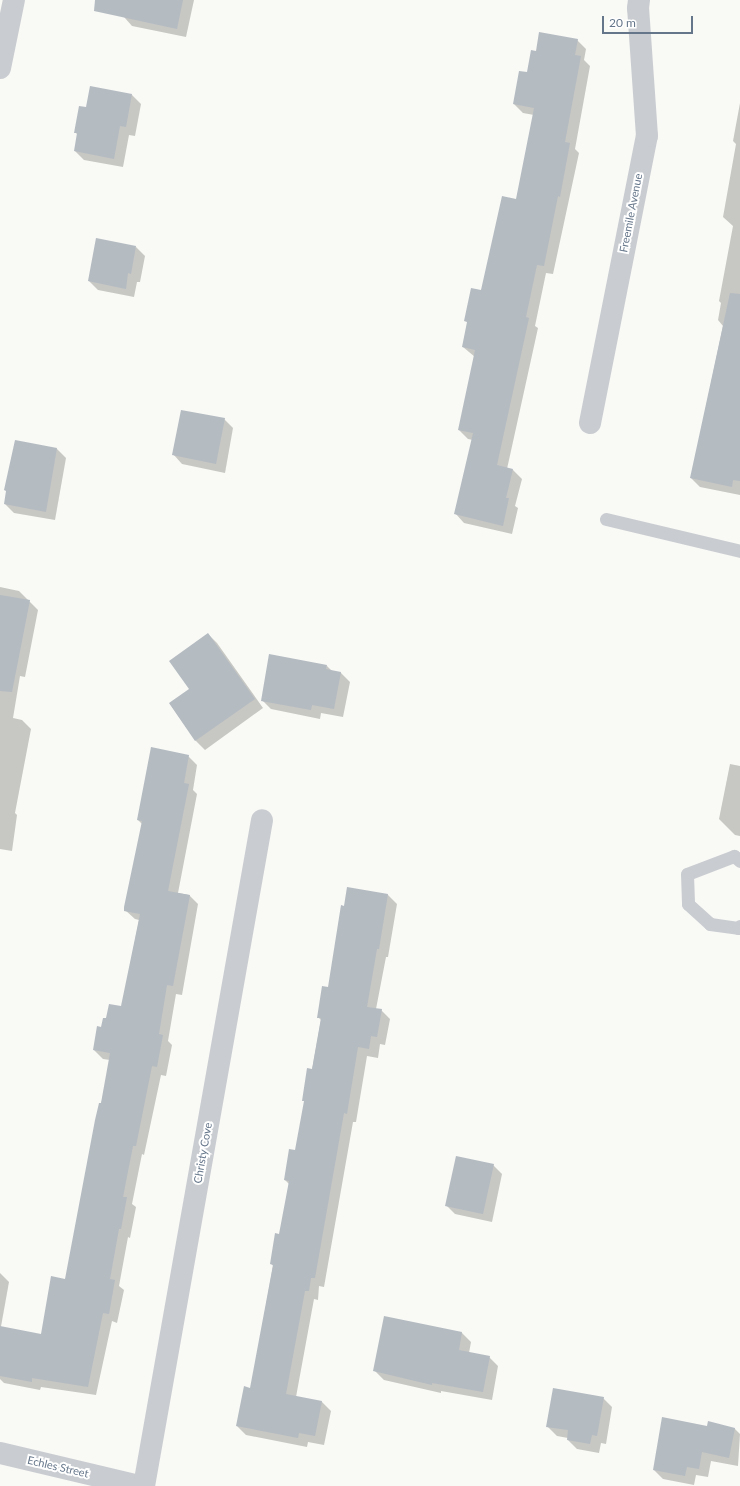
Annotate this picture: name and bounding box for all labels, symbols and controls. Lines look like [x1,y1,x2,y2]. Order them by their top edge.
scale bar [604,8,695,34]
text: 20 m [609,15,636,30]
street label: Freemile Avenue [617,172,645,254]
street label: Christy Cove [191,1121,215,1185]
street label: Echles Street [26,1454,90,1480]

